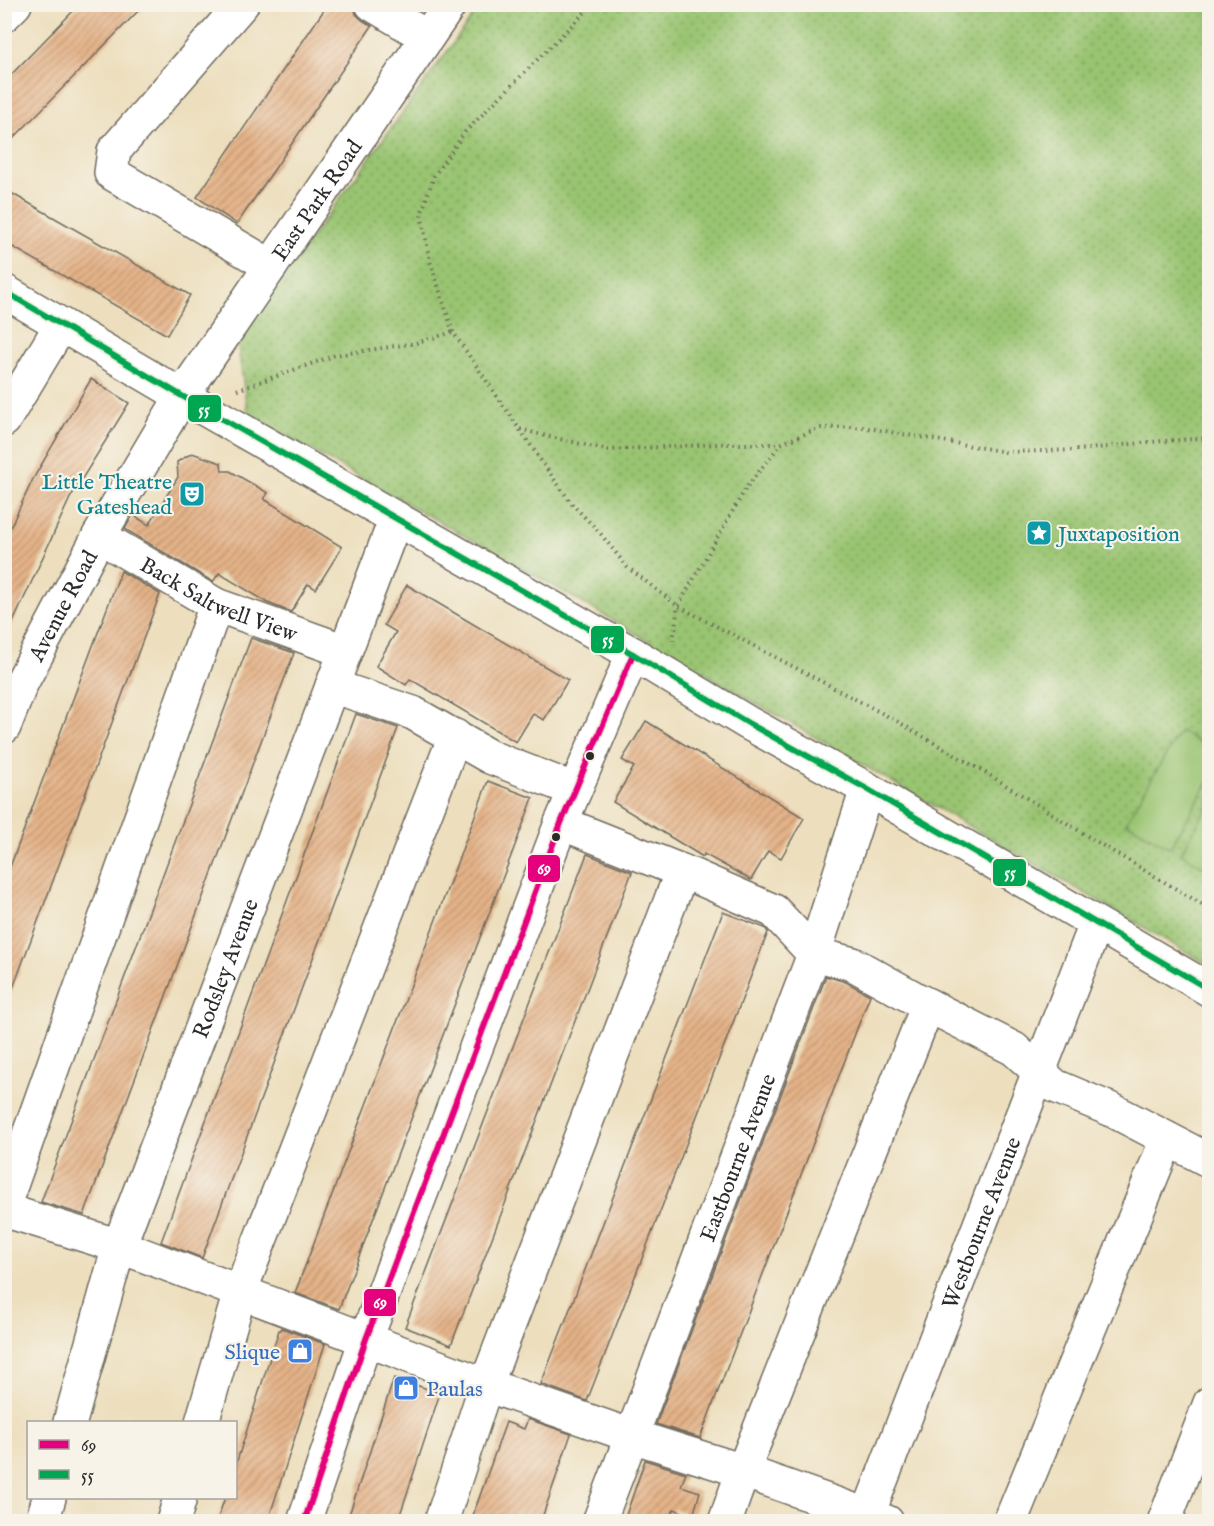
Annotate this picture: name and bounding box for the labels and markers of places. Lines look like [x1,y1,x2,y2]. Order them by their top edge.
place label: Little Theatre Gateshead [42,469,172,522]
theatre icon: Little Theatre Gateshead [177,479,207,509]
place icon: Juxtaposition [1024,518,1054,548]
place label: Juxtaposition [1055,521,1180,549]
unlabelled marker [584,750,596,762]
unlabelled marker [550,831,562,843]
shop icon: Slique [285,1336,315,1366]
place label: Slique [225,1339,280,1367]
shop icon: Paulas [391,1373,421,1403]
place label: Paulas [426,1376,483,1404]

